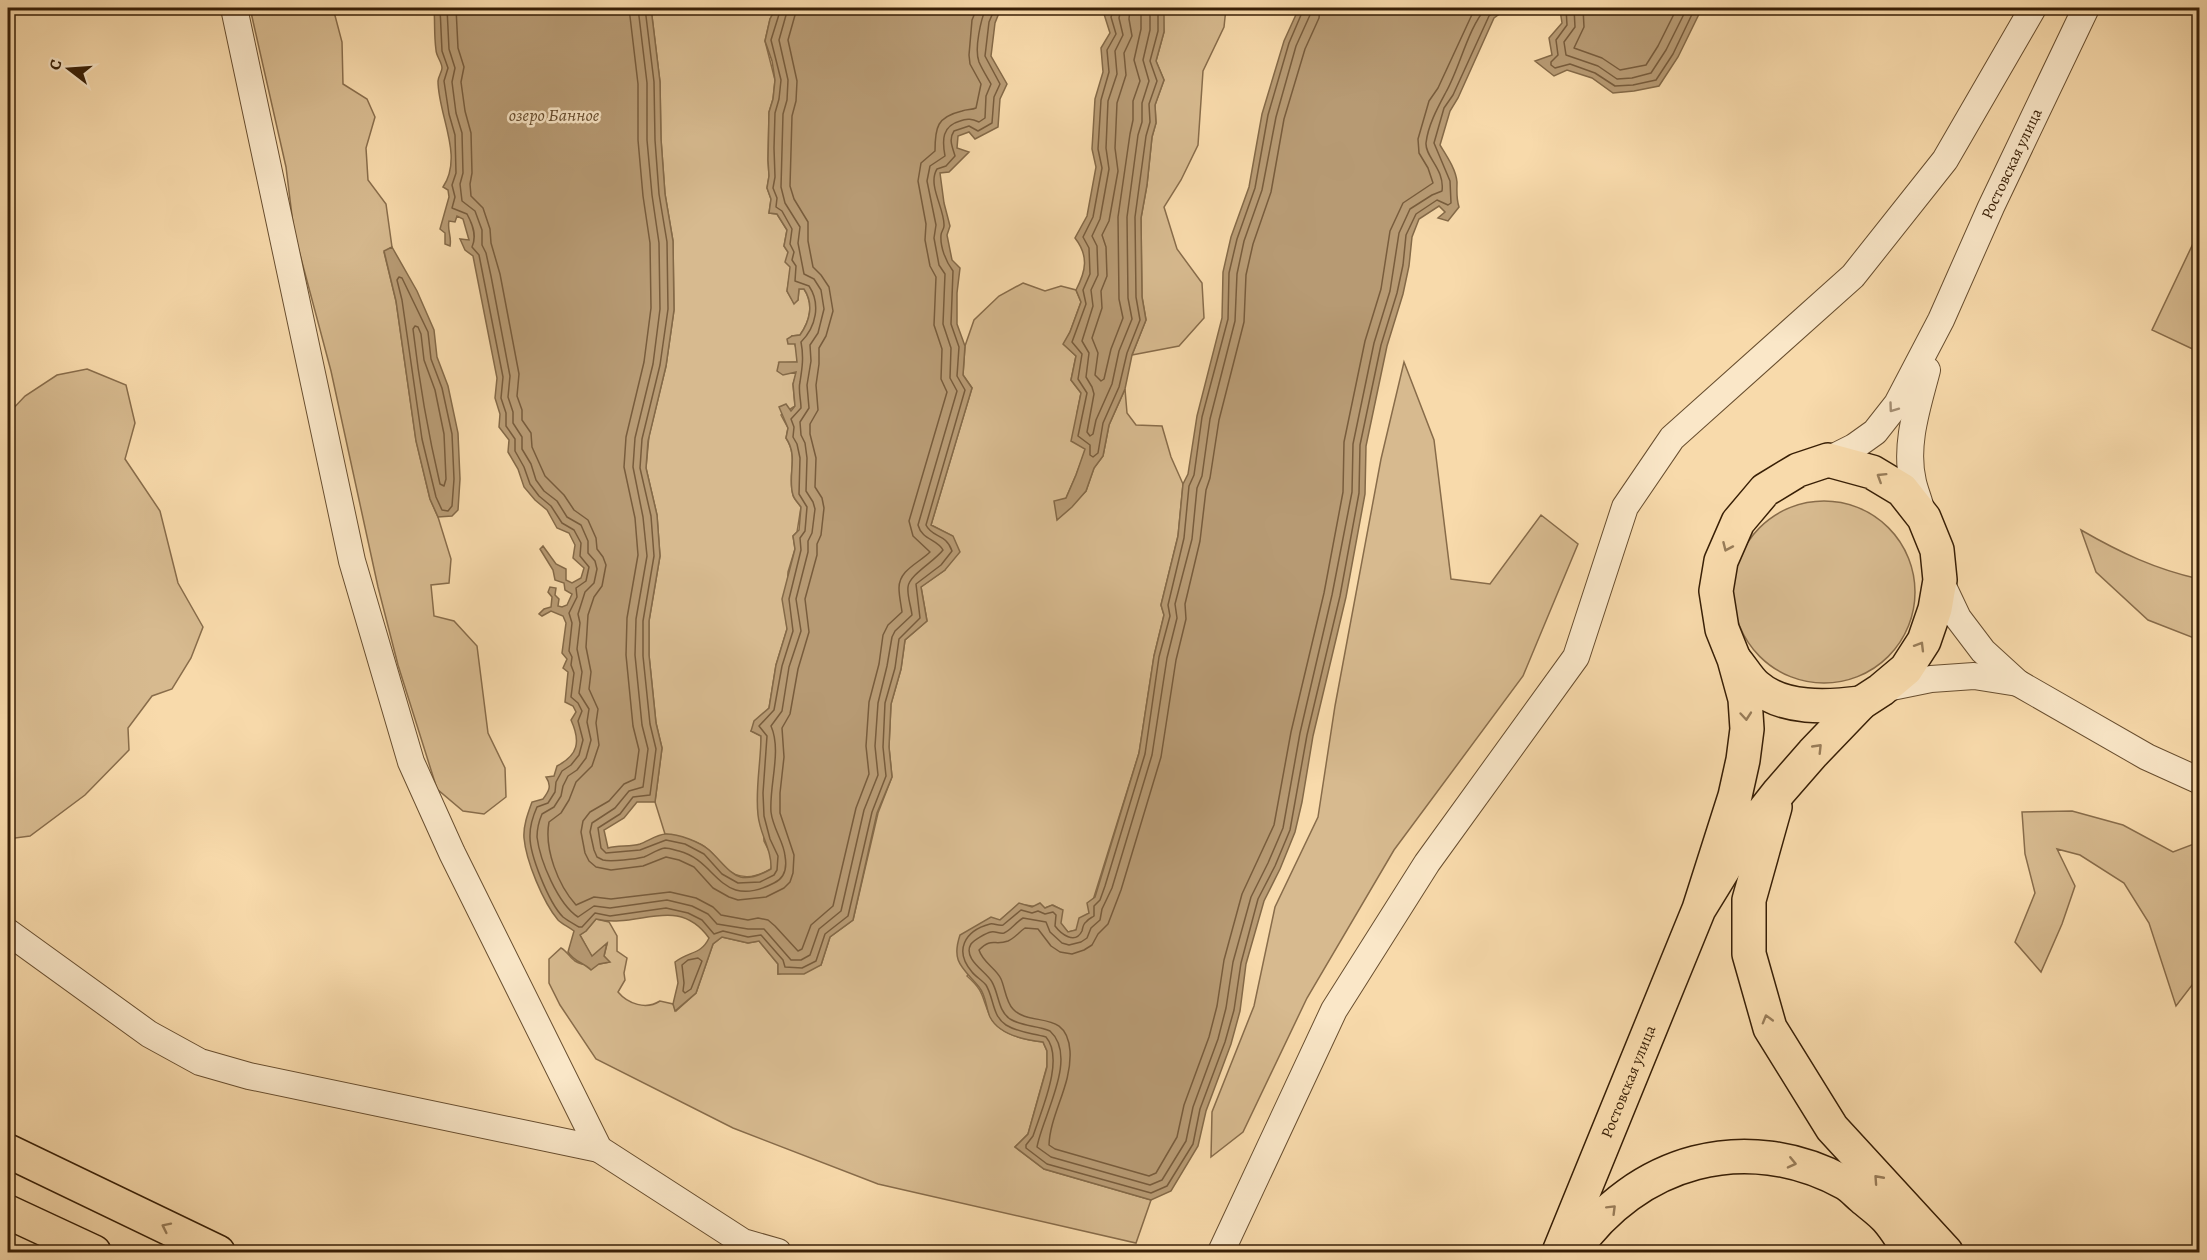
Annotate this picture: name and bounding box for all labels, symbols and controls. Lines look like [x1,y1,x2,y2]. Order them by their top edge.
north arrow [39,39,99,99]
text: С [44,57,68,73]
water label: озеро Банное [509,103,600,127]
street label: Ростовская улица [1976,104,2048,222]
one-way arrow [1889,402,1900,413]
one-way arrow [1877,473,1887,485]
one-way arrow [1723,540,1735,551]
one-way arrow [1912,642,1923,653]
one-way arrow [1739,711,1752,721]
one-way arrow [1810,744,1821,755]
one-way arrow [1762,1014,1774,1025]
street label: Ростовская улица [1596,1021,1662,1141]
one-way arrow [1787,1155,1797,1168]
one-way arrow [1874,1175,1885,1185]
one-way arrow [1604,1205,1615,1216]
one-way arrow [161,1223,172,1235]

